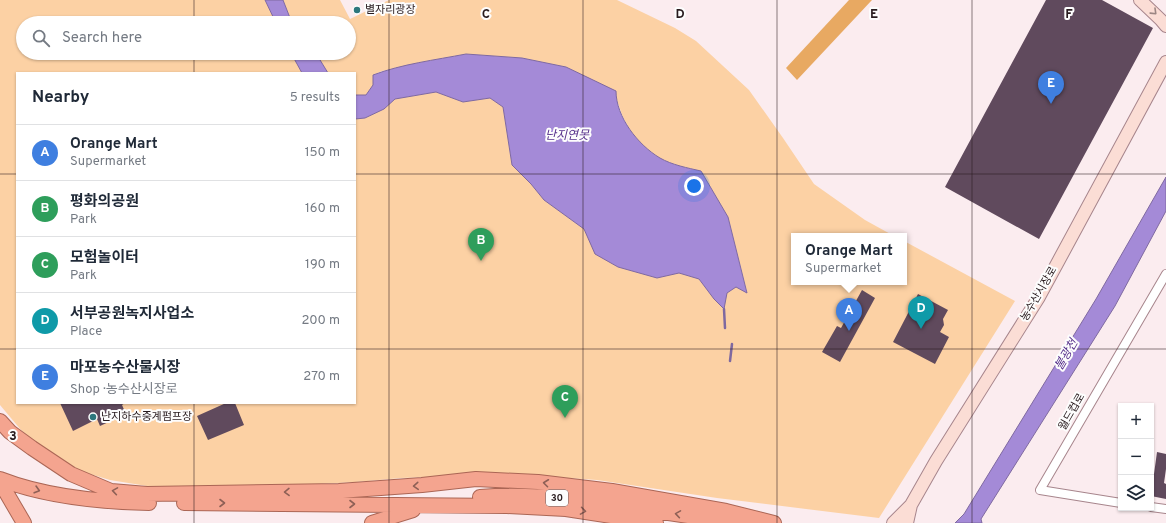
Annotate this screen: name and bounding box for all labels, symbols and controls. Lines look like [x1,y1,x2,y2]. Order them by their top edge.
place label: 별자리광장 [365,3,416,17]
marker: 별자리광장 [352,5,362,15]
text: C [482,7,490,23]
text: D [675,7,685,23]
text: E [870,7,878,23]
text: F [1065,7,1073,23]
one-way arrow [1149,7,1157,15]
search box [16,16,356,60]
icon: search [30,27,52,49]
text: Search here [62,29,142,48]
pin: E [1038,71,1064,104]
text: Nearby [32,87,89,109]
text: 5 results [290,90,340,106]
water label: 난지연못 [545,128,590,144]
text: Orange Mart [70,135,158,154]
text: A [40,145,50,161]
text: 150 m [305,145,340,161]
text: Supermarket [70,154,146,170]
your location [684,176,704,196]
text: 평화의공원 [70,193,139,212]
text: B [41,201,49,217]
text: 160 m [305,201,340,217]
text: Park [70,212,97,228]
pin: B [468,228,494,261]
popup [791,233,907,285]
text: Orange Mart [805,242,893,261]
text: 모험놀이터 [70,249,139,268]
text: C [41,257,49,273]
text: 190 m [305,257,340,273]
text: Supermarket [805,261,881,277]
street label: 농수산시장로 [1018,264,1060,324]
text: Park [70,268,97,284]
pin: D [908,296,934,329]
pin: A [836,298,862,331]
text: 서부공원녹지사업소 [70,305,194,324]
text: D [40,313,50,329]
text: 200 m [301,313,340,329]
text: Place [70,324,102,340]
water label: 불광천 [1052,335,1083,373]
text: 마포농수산물시장 [70,359,180,378]
text: E [41,369,49,385]
text: 270 m [303,369,340,385]
text: Shop · 농수산시장로 [70,382,178,398]
pin: C [552,385,578,418]
street label: 월드컵로 [1056,391,1088,433]
map controls [1118,403,1154,511]
button: + [1118,403,1154,439]
place label: 난지하수중계펌프장 [101,410,192,424]
marker: 난지하수중계펌프장 [88,412,98,422]
text: 3 [9,429,17,445]
button: − [1118,439,1154,475]
button: layers [1118,475,1154,511]
one-way arrow [543,479,549,488]
one-way arrow [413,481,419,490]
one-way arrow [34,485,41,494]
one-way arrow [112,487,118,496]
one-way arrow [284,488,290,496]
road number: 30 [546,490,568,506]
one-way arrow [219,499,225,507]
one-way arrow [349,500,355,508]
one-way arrow [580,507,586,515]
one-way arrow [674,510,681,519]

